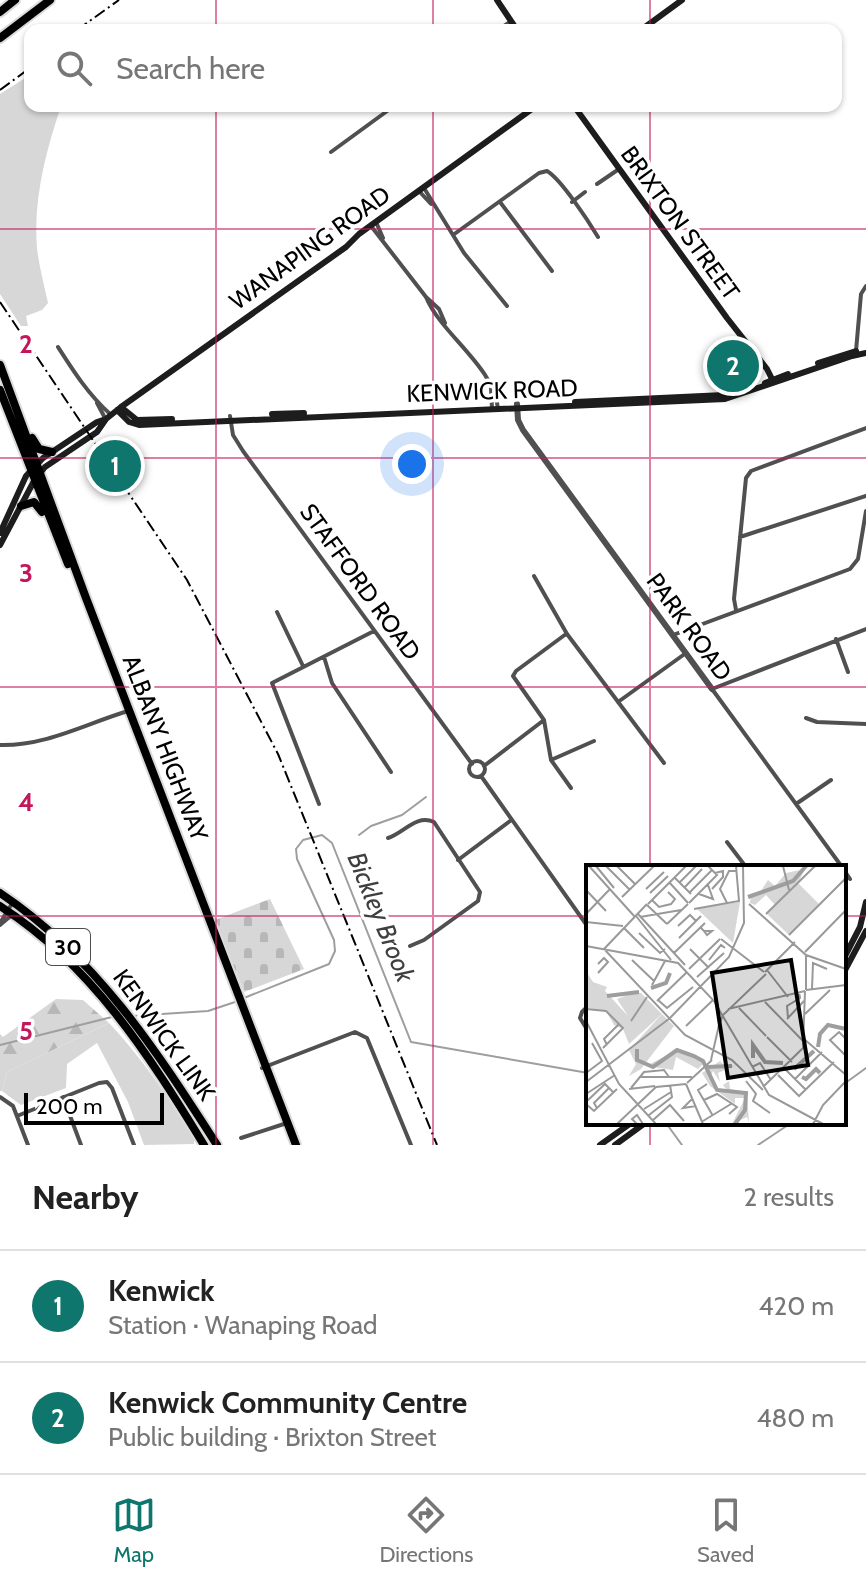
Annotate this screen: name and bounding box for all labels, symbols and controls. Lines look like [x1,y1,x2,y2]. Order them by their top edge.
search box [24,24,842,112]
icon: search [52,46,96,90]
text: Search here [116,50,265,87]
street label: BRIXTON STREET [615,140,746,305]
street label: WANAPING ROAD [224,180,396,316]
text: 2 [19,328,33,360]
pin: 2 [707,336,759,396]
street label: KENWICK ROAD [406,373,578,408]
pin: 1 [89,436,141,496]
your location [392,444,432,484]
street label: STAFFORD ROAD [294,498,427,665]
text: 3 [19,557,33,589]
street label: PARK ROAD [641,567,738,686]
street label: ALBANY HIGHWAY [117,651,214,845]
text: 4 [18,786,34,818]
water label: Bickley Brook [340,847,422,987]
inset map [586,865,846,1125]
road number: 30 [46,929,90,965]
street label: KENWICK LINK [107,963,222,1106]
text: 5 [19,1015,33,1047]
scale bar [24,1089,164,1125]
text: 200 m [36,1093,102,1120]
text: Nearby [32,1176,139,1218]
text: 2 results [743,1181,834,1213]
text: Kenwick [108,1272,215,1309]
text: 1 [53,1290,63,1322]
text: 420 m [759,1290,834,1322]
text: Station · Wanaping Road [108,1309,378,1341]
text: Kenwick Community Centre [108,1384,467,1421]
text: 2 [51,1402,65,1434]
text: 480 m [756,1402,834,1434]
text: Public building · Brixton Street [108,1421,437,1453]
tab: Map [112,1493,156,1568]
tab: Directions [379,1493,473,1568]
tab: Saved [697,1493,754,1568]

